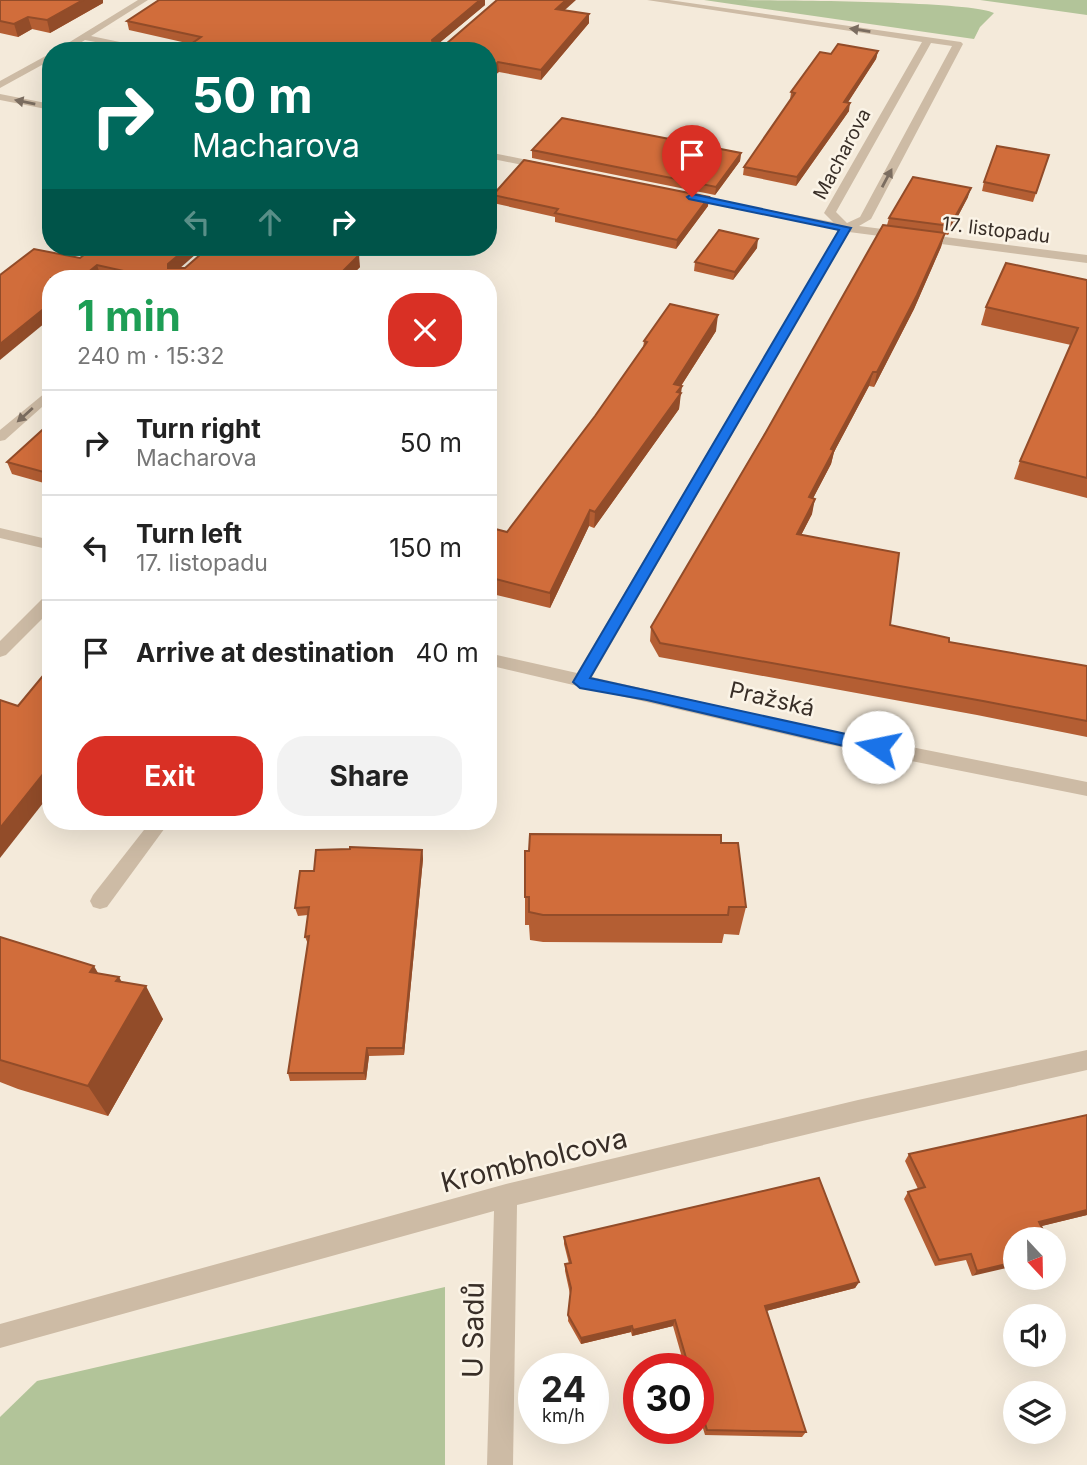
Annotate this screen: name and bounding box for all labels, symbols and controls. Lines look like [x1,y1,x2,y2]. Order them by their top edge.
one-way arrow [849,24,871,35]
text: 50 m [192,66,313,125]
icon: right [77,70,168,161]
one-way arrow [14,96,36,107]
street label: Macharova [808,105,876,203]
pin [662,125,722,197]
text: Macharova [192,126,360,165]
icon: arrive [673,136,711,174]
one-way arrow [881,168,893,188]
icon: left [178,203,216,241]
icon: ahead [251,203,289,241]
icon: right [324,203,362,241]
street label: 17. listopadu [941,212,1051,248]
text: 1 min [77,290,181,341]
button: close [388,293,462,367]
text: 240 m · 15:32 [77,342,224,370]
one-way arrow [17,406,34,422]
text: Turn right [136,413,261,444]
icon: right [77,424,115,462]
text: 50 m [400,427,462,458]
text: Macharova [136,444,257,472]
text: Turn left [136,518,242,549]
icon: left [77,529,115,567]
text: 150 m [389,532,462,563]
text: 17. listopadu [136,549,268,577]
icon: arrive [77,634,115,672]
text: Arrive at destination [136,637,395,668]
text: 40 m [416,637,479,668]
street label: Pražská [727,676,817,722]
position arrow [841,710,915,784]
button: Exit [77,736,263,816]
button: Share [277,736,462,816]
street label: Krombholcova [437,1120,631,1200]
north arrow [1003,1227,1066,1290]
map controls [1003,1227,1066,1444]
street label: U Sadů [455,1282,491,1378]
button: sound [1003,1304,1066,1367]
speed limit sign: 30 [623,1353,714,1444]
text: 24 [541,1368,586,1410]
button: layers [1003,1381,1066,1444]
text: km/h [542,1405,585,1426]

